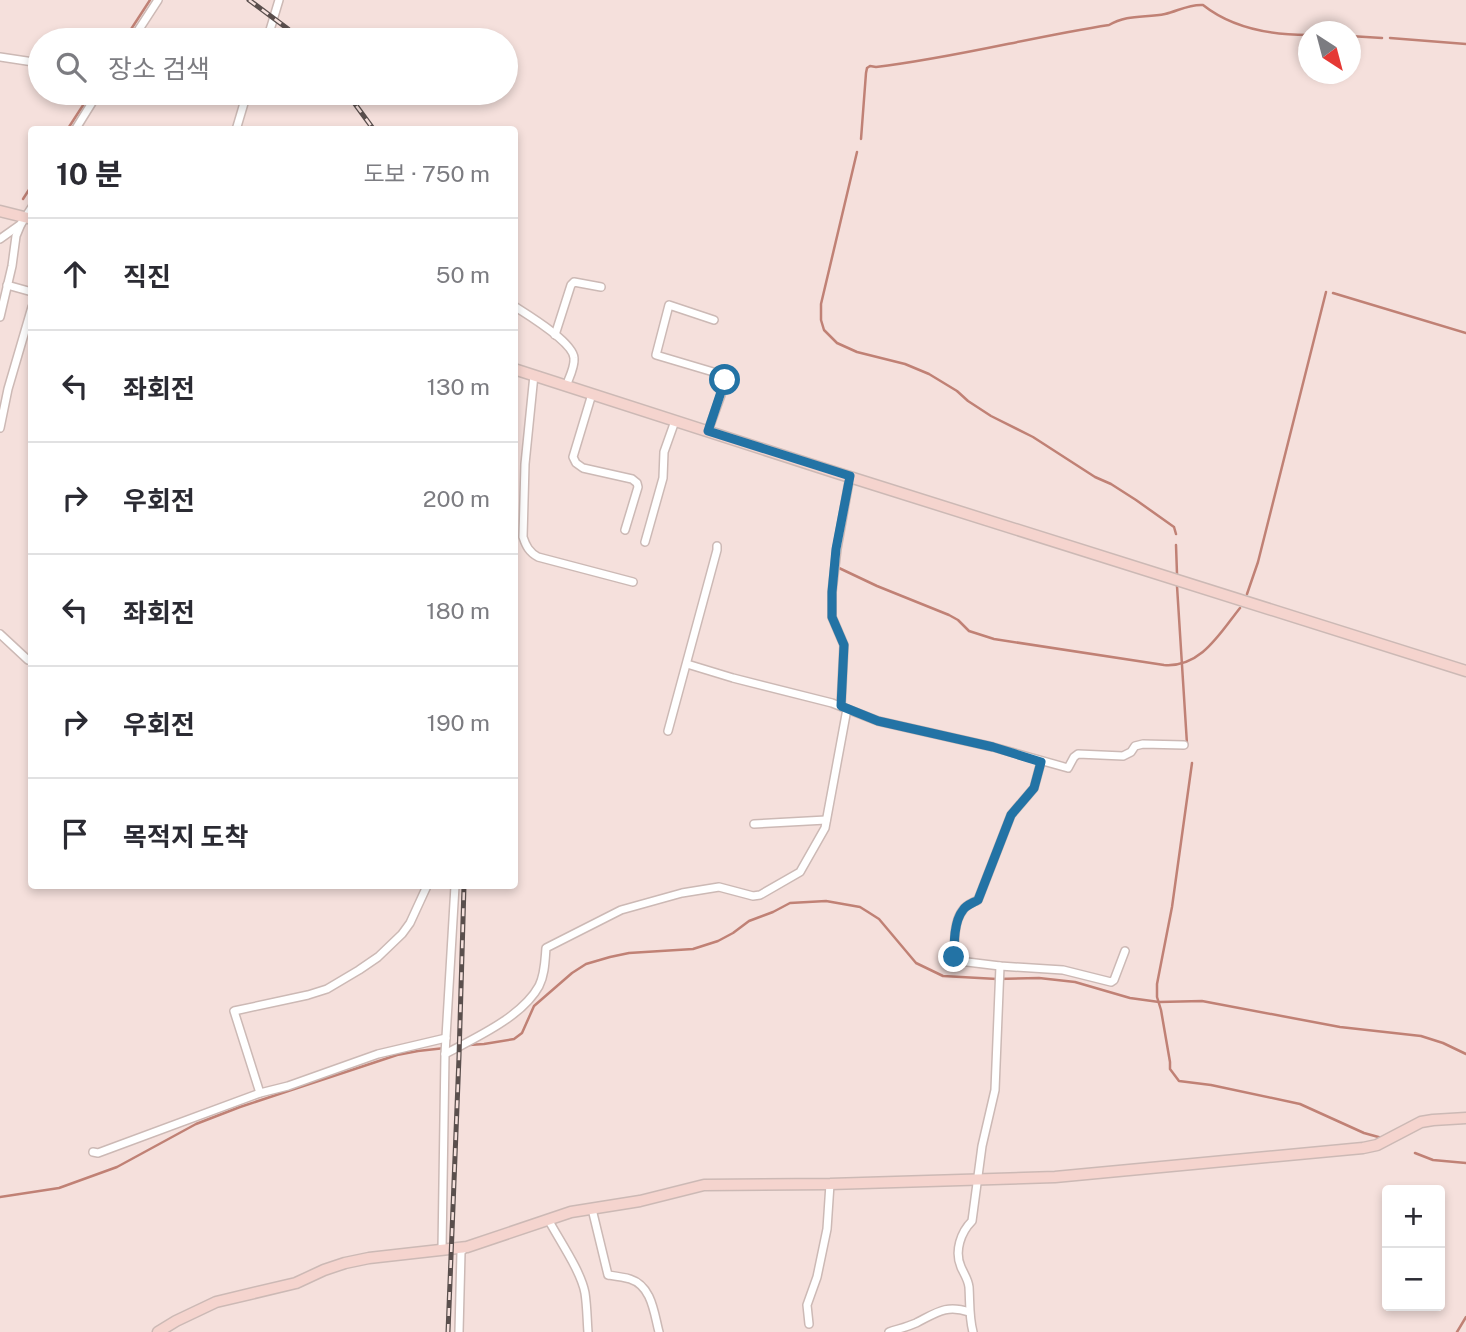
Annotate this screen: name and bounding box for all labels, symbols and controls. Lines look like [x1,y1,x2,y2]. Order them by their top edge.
north arrow [1298,21,1361,84]
search box [28,28,518,105]
icon: search [52,48,90,86]
text: 장소 검색 [108,53,210,84]
text: 10 분 [56,156,123,192]
text: 도보 · 750 m [363,160,490,187]
icon: ahead [56,255,94,293]
text: 직진 [123,261,171,292]
text: 50 m [436,261,490,288]
route start [709,364,740,395]
icon: left [56,367,94,405]
text: 좌회전 [123,373,195,404]
text: 130 m [427,373,490,400]
icon: right [56,479,94,517]
text: 우회전 [123,485,195,516]
text: 200 m [423,485,490,512]
icon: left [56,591,94,629]
text: 좌회전 [123,597,195,628]
text: 180 m [426,597,490,624]
icon: right [56,703,94,741]
text: 우회전 [123,709,195,740]
text: 190 m [427,709,490,736]
icon: arrive [56,815,94,853]
text: 목적지 도착 [123,821,248,852]
route end [938,941,969,972]
map controls [1382,1185,1445,1311]
button: + [1382,1185,1445,1248]
button: − [1382,1248,1445,1311]

